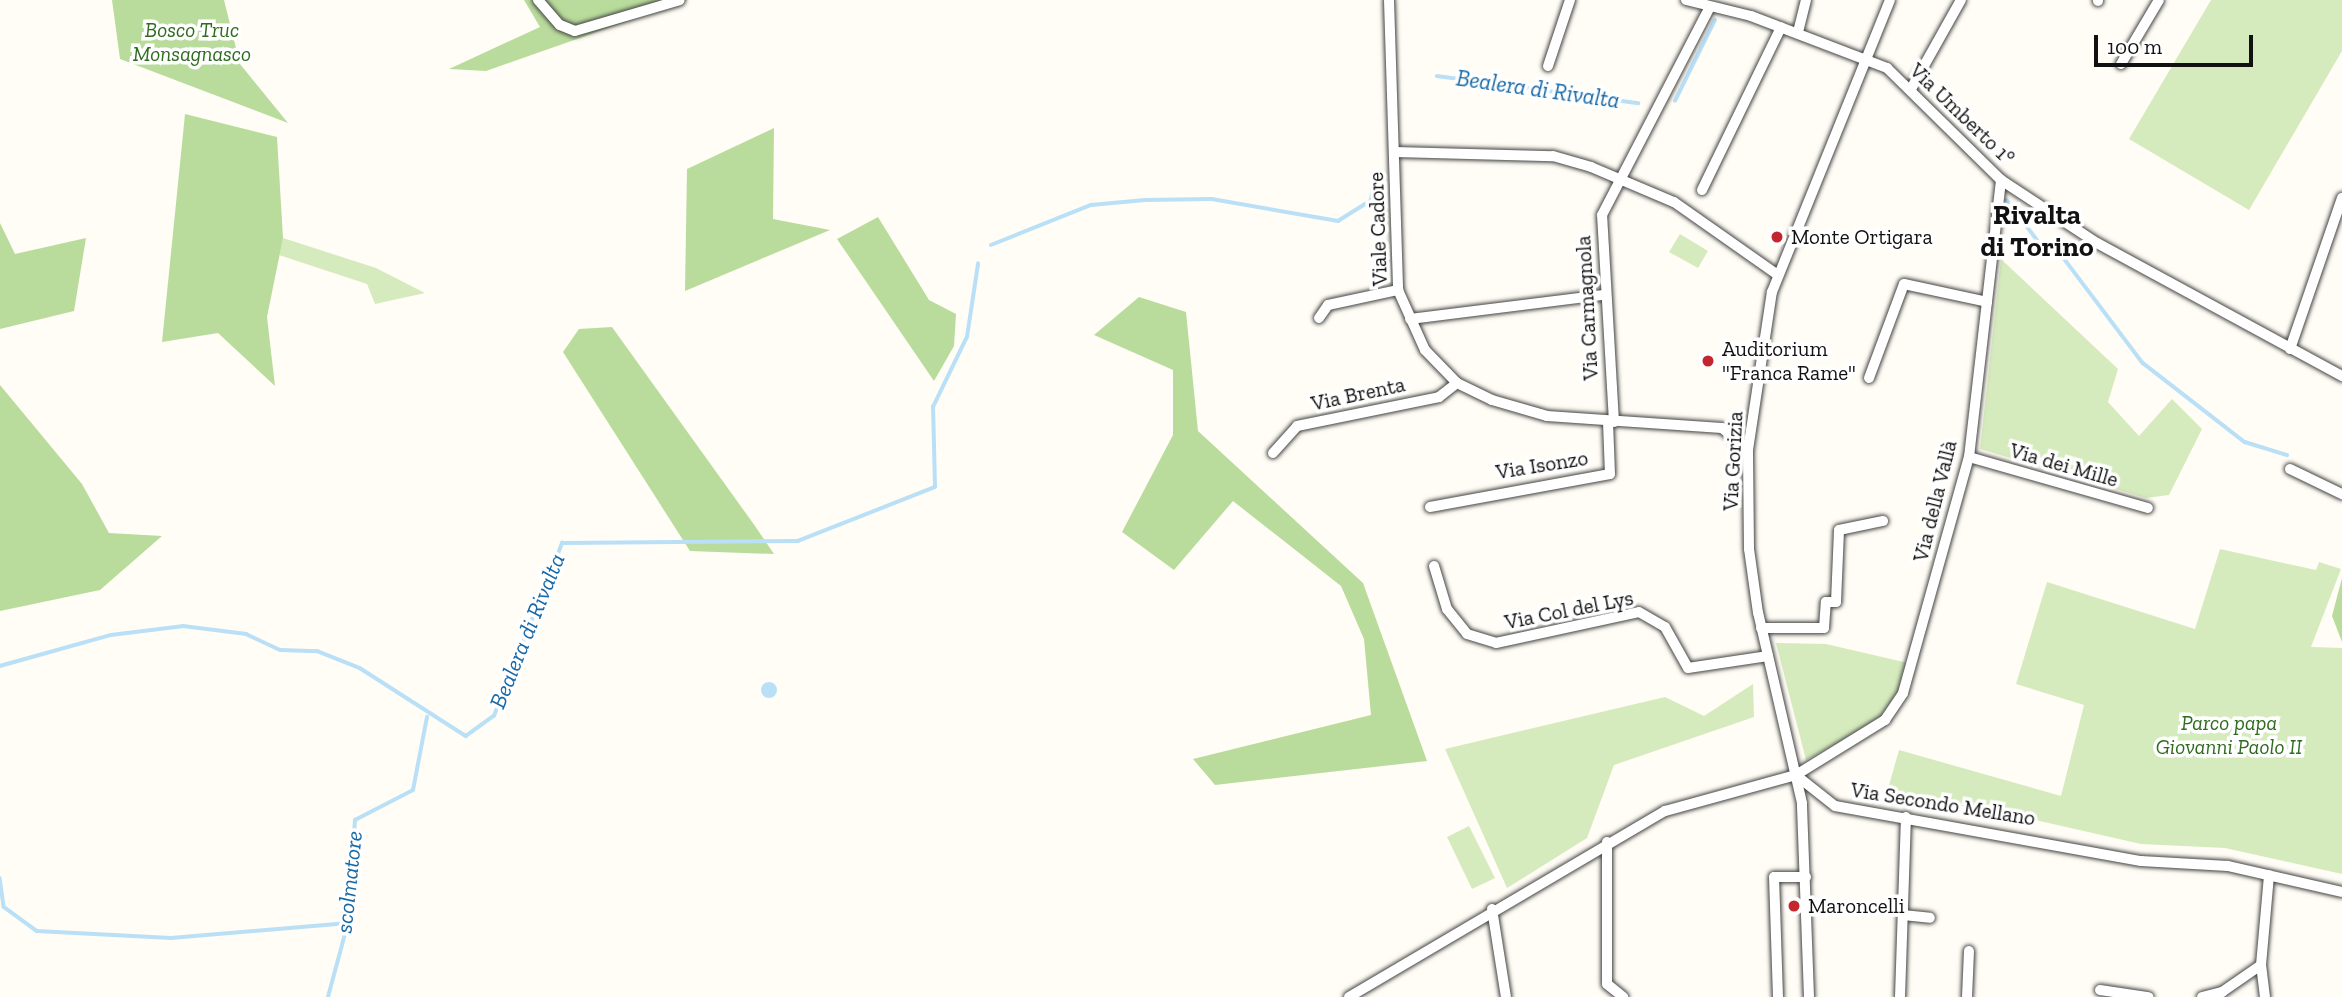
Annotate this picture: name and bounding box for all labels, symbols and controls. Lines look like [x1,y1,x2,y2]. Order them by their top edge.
park label: Bosco Truc Monsagnasco [133,17,251,67]
scale bar [2097,21,2256,65]
text: 100 m [2107,34,2162,59]
street label: Via Umberto 1° [1904,58,2020,170]
water label: Bealera di Rivalta [1455,64,1621,114]
street label: Viale Cadore [1363,172,1393,286]
district label: Rivalta di Torino [1980,198,2094,264]
place label: Monte Ortigara [1791,224,1933,250]
marker: Monte Ortigara [1769,229,1785,245]
street label: Via Carmagnola [1571,235,1603,381]
place label: Auditorium "Franca Rame" [1722,336,1856,386]
marker: Auditorium "Franca Rame" [1700,353,1716,369]
street label: Via Brenta [1309,372,1407,416]
street label: Via Gorizia [1718,411,1748,511]
street label: Via della Vallà [1908,437,1962,565]
street label: Via dei Mille [2007,438,2121,492]
street label: Via Isonzo [1494,445,1590,485]
water label: Bealera di Rivalta [483,549,571,713]
street label: Via Col del Lys [1502,585,1636,635]
park label: Parco papa Giovanni Paolo II [2156,710,2302,760]
street label: Via Secondo Mellano [1849,777,2037,831]
water label: scolmatore [330,829,368,935]
place label: Maroncelli [1808,893,1905,919]
marker: Maroncelli [1786,898,1802,914]

